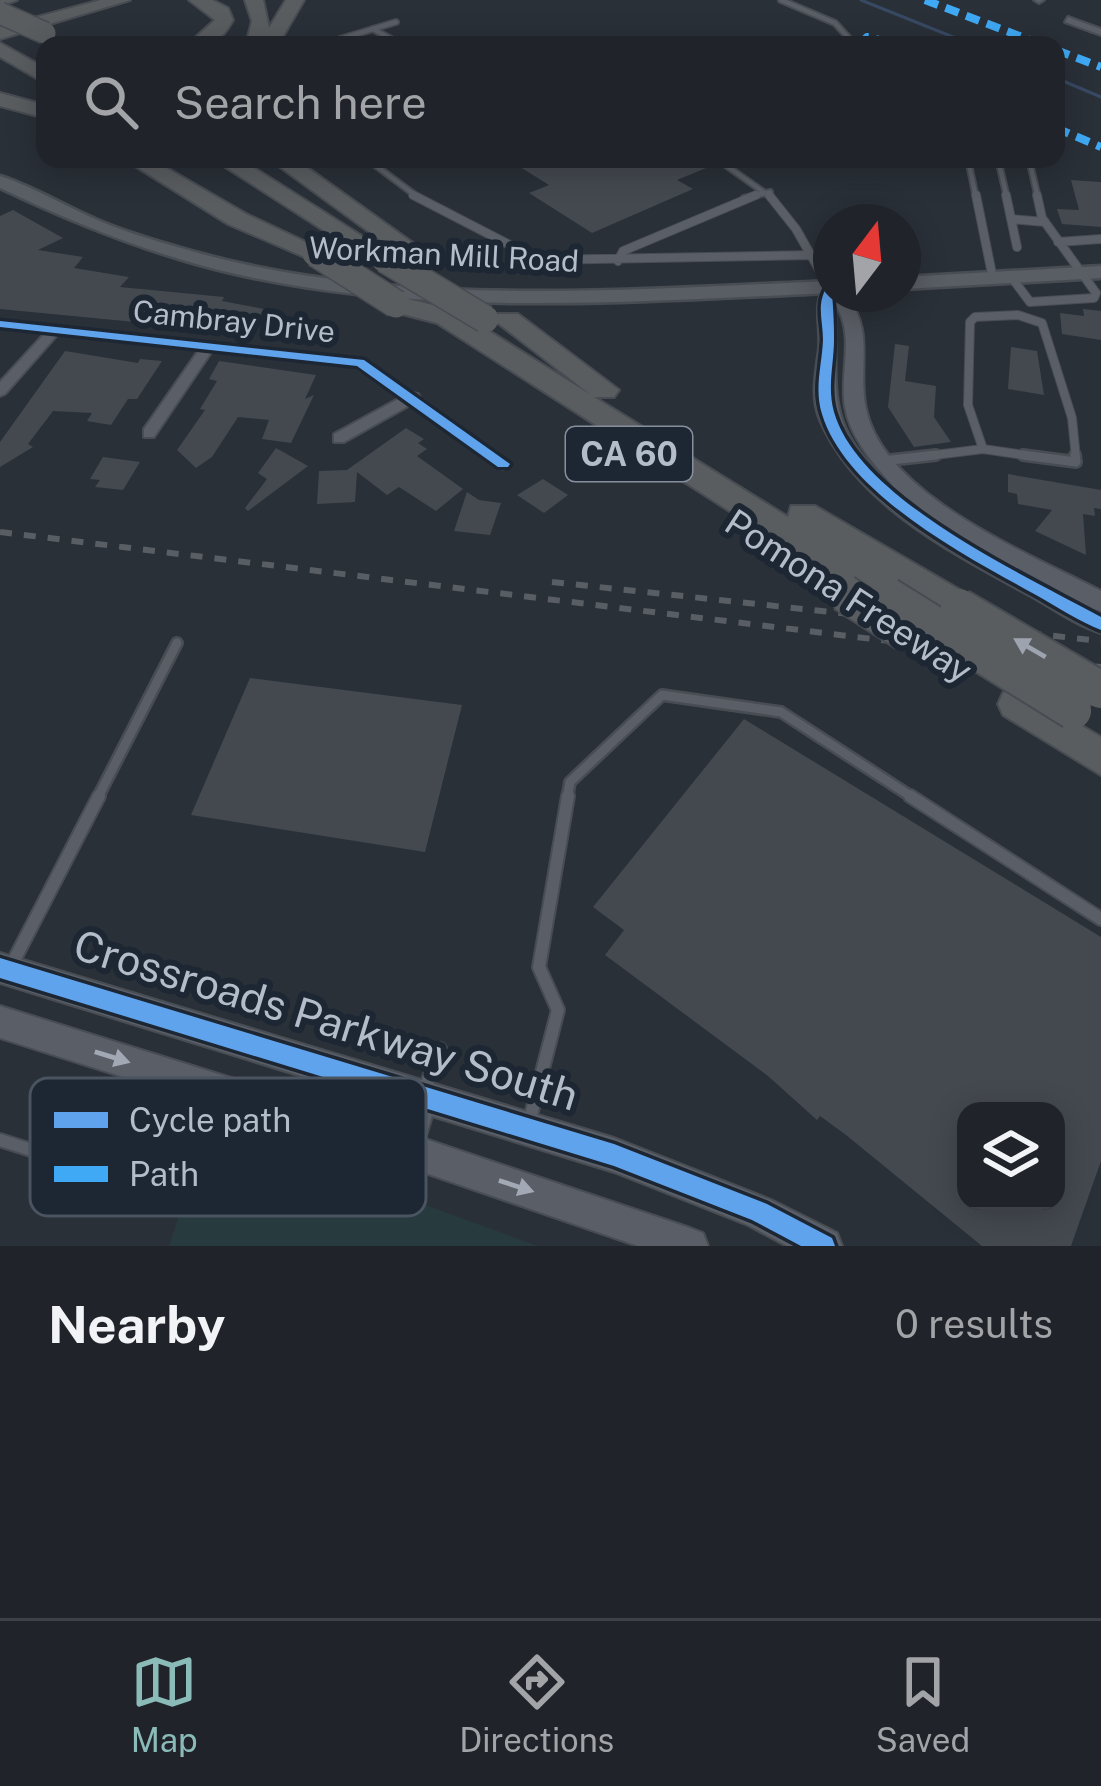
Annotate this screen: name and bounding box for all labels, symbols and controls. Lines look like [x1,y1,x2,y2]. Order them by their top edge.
search box [36,36,1065,168]
icon: search [78,69,144,135]
text: Search here [174,76,427,129]
north arrow [813,204,921,312]
street label: Workman Mill Road [308,229,580,279]
street label: Cambray Drive [131,292,337,350]
road number: CA 60 [566,427,692,481]
street label: Pomona Freeway [718,501,980,691]
one-way arrow [1013,639,1047,660]
street label: Crossroads Parkway South [68,919,584,1120]
one-way arrow [94,1049,131,1067]
legend [30,1078,426,1216]
text: Cycle path [129,1101,291,1139]
map controls [957,1102,1065,1210]
button: layers [957,1102,1065,1210]
text: Path [129,1155,199,1193]
one-way arrow [498,1178,535,1197]
text: Nearby [48,1295,225,1354]
text: 0 results [895,1301,1053,1347]
tab: Map [131,1649,198,1759]
tab: Directions [459,1649,614,1759]
tab: Saved [876,1649,970,1759]

